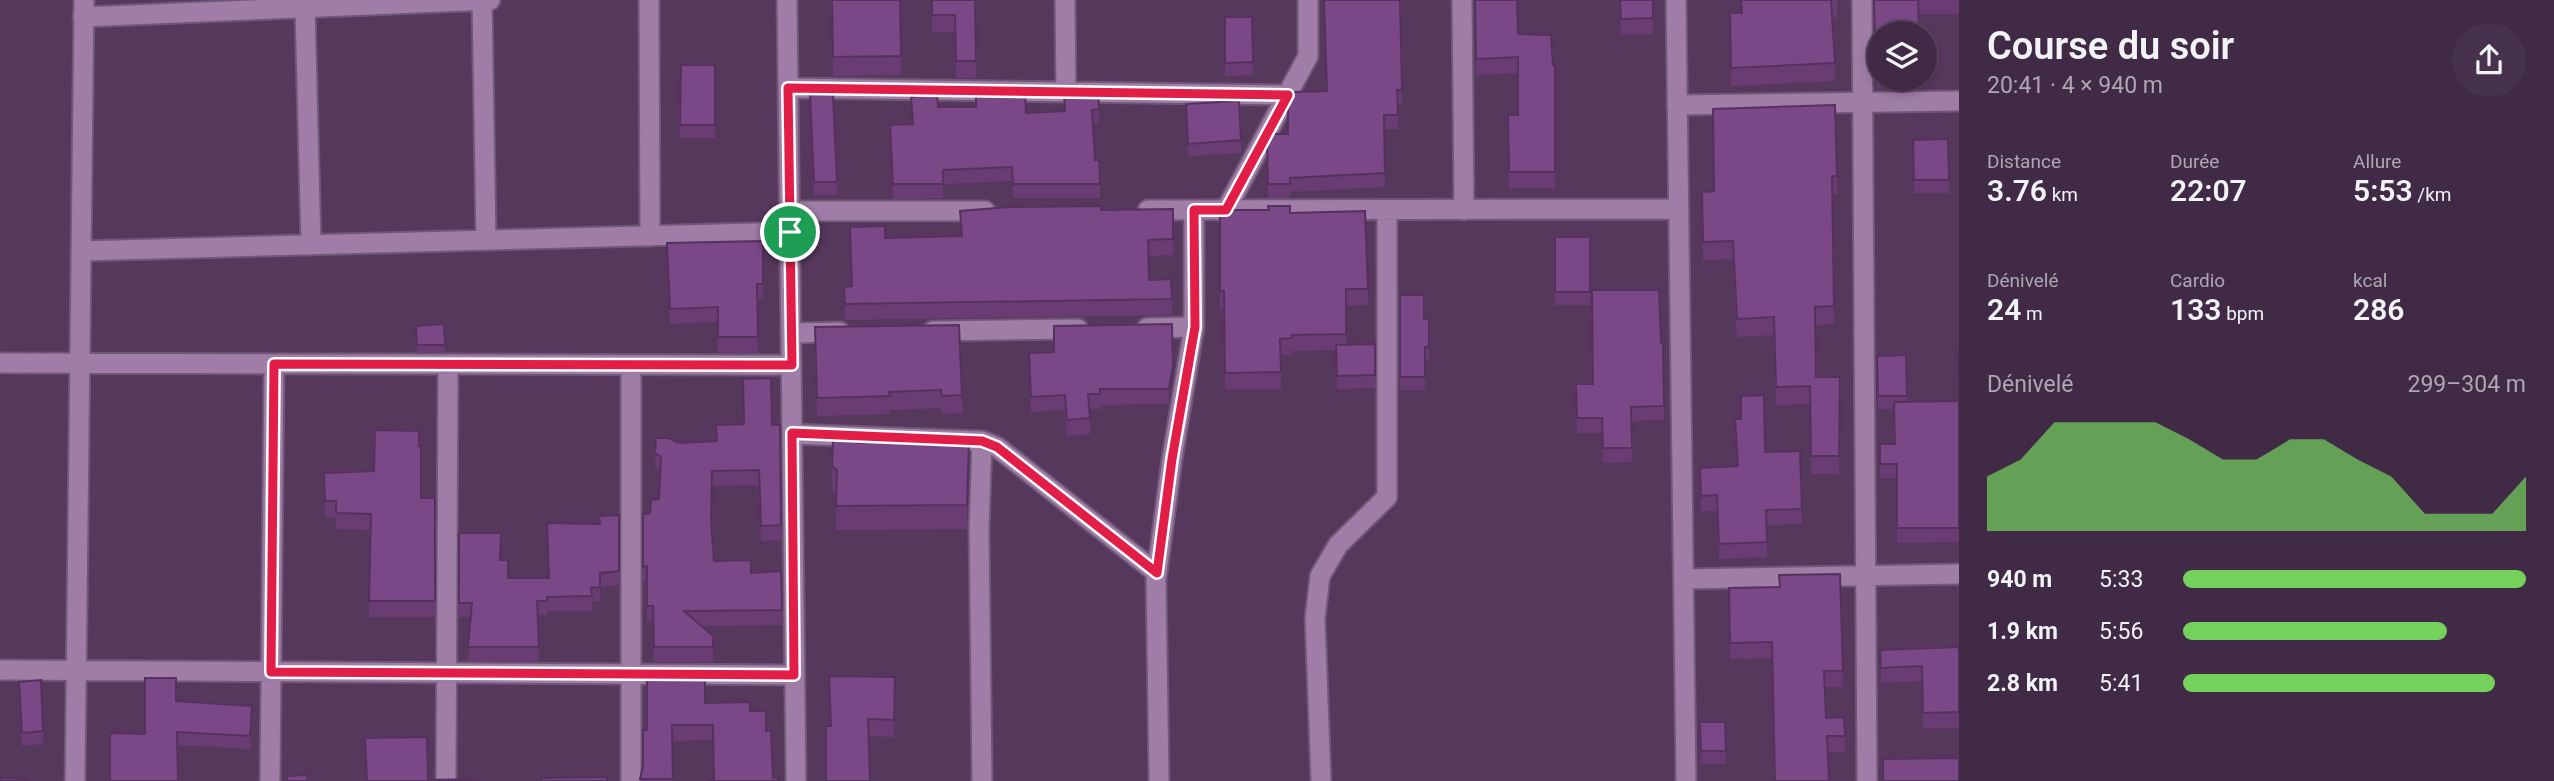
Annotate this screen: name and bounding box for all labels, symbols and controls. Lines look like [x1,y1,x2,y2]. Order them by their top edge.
map controls [1867,21,1937,91]
button: layers [1867,21,1937,91]
button: share [2452,23,2526,97]
text: Course du soir [1987,24,2234,68]
text: 20:41 · 4 × 940 m [1987,72,2163,99]
text: Distance [1987,150,2061,173]
text: Durée [2170,150,2219,173]
text: Allure [2353,150,2401,173]
text: 3.76 [1987,173,2047,208]
text: 22:07 [2170,173,2247,208]
text: 5:53 [2353,173,2413,208]
text: km [2047,183,2078,206]
text: /km [2413,183,2451,206]
pin [760,202,820,262]
icon: arrive [771,213,809,251]
text: Dénivelé [1987,269,2059,292]
text: Cardio [2170,269,2225,292]
text: kcal [2353,269,2387,292]
text: 24 [1987,292,2021,327]
text: 133 [2170,292,2221,327]
text: 286 [2353,292,2404,327]
text: m [2021,302,2043,325]
text: bpm [2221,302,2264,325]
text: Dénivelé [1987,371,2074,398]
text: 299–304 m [2407,371,2526,398]
text: 940 m [1987,566,2052,593]
text: 5:33 [2099,566,2143,593]
text: 1.9 km [1987,618,2058,645]
text: 5:56 [2099,618,2143,645]
text: 2.8 km [1987,670,2058,697]
text: 5:41 [2099,670,2143,697]

